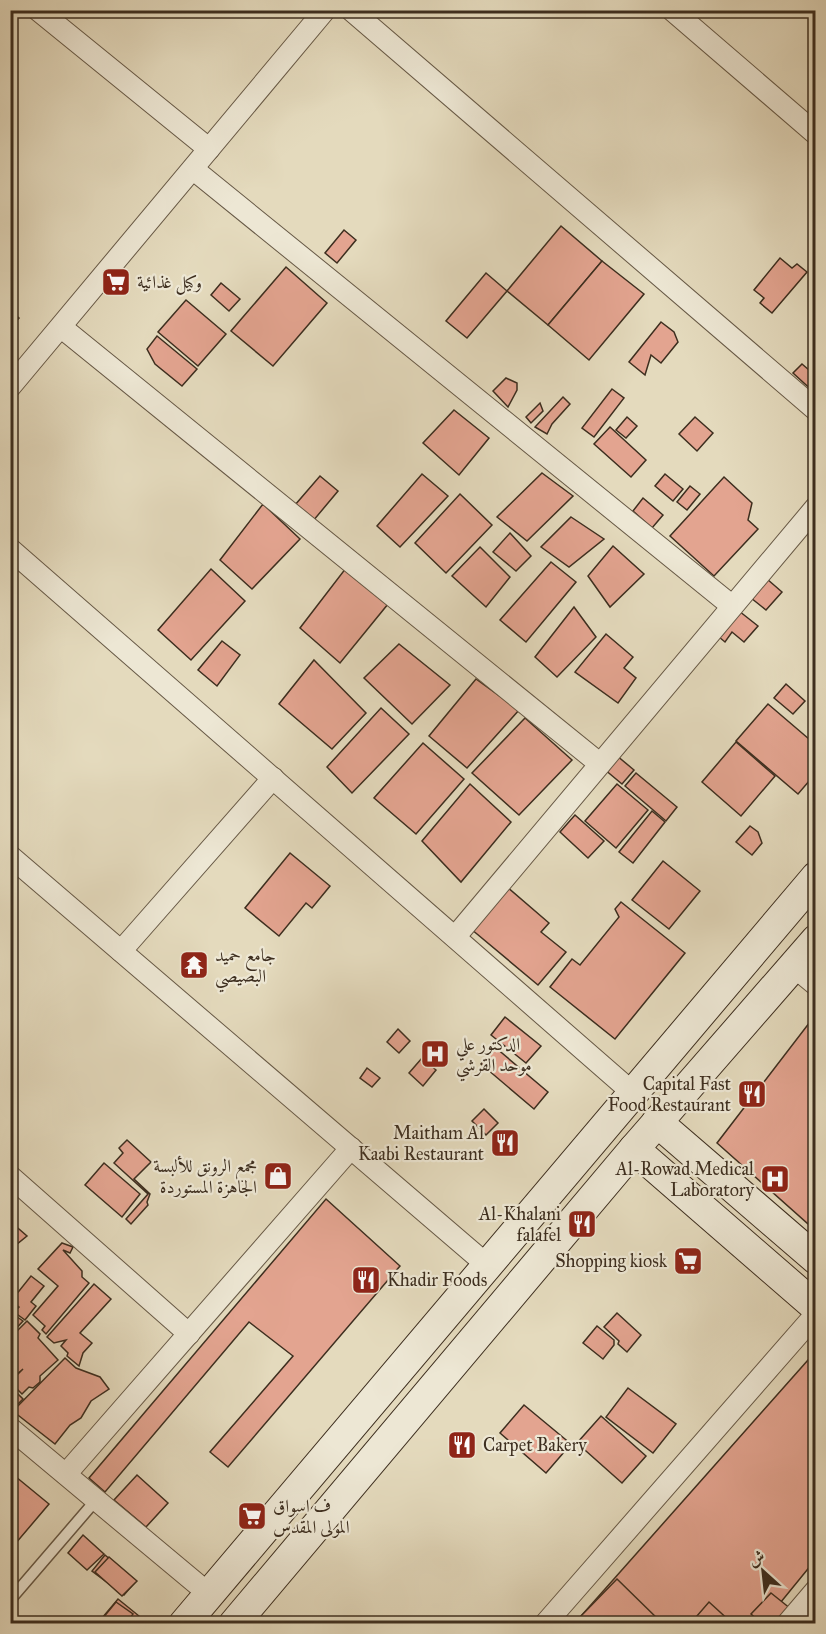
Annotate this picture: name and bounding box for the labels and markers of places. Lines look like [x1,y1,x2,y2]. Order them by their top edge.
supermarket icon: وكيل غذائية [100,266,132,298]
place label: وكيل غذائية [137,271,202,295]
place label: جامع حميد البصيصي [215,944,276,993]
temple icon: جامع حميد البصيصي [178,949,210,981]
place label: الدكتور علي موحد القرشي [456,1033,532,1082]
hospital icon: الدكتور علي موحد القرشي [419,1038,451,1070]
place label: Capital Fast Food Restaurant [608,1073,732,1116]
restaurant icon: Capital Fast Food Restaurant [736,1078,768,1110]
place label: Maitham Al Kaabi Restaurant [358,1122,485,1165]
restaurant icon: Maitham Al Kaabi Restaurant [489,1127,521,1159]
place label: مجمع الرونق للألبسة الجاهزة المستوردة [153,1155,257,1199]
place label: Al-Rowad Medical Laboratory [615,1158,755,1201]
shop icon: مجمع الرونق للألبسة الجاهزة المستوردة [262,1160,294,1192]
hospital icon: Al-Rowad Medical Laboratory [759,1163,791,1195]
place label: Al-Khalani falafel [478,1203,561,1246]
restaurant icon: Al-Khalani falafel [566,1208,598,1240]
supermarket icon: Shopping kiosk [672,1245,704,1277]
place label: Shopping kiosk [555,1250,668,1273]
restaurant icon: Khadir Foods [350,1264,382,1296]
place label: Khadir Foods [387,1269,487,1291]
restaurant icon: Carpet Bakery [446,1429,478,1461]
place label: Carpet Bakery [483,1434,587,1456]
place label: ف اسواق المولى المقدس [273,1495,350,1538]
supermarket icon: ف اسواق المولى المقدس [236,1500,268,1532]

